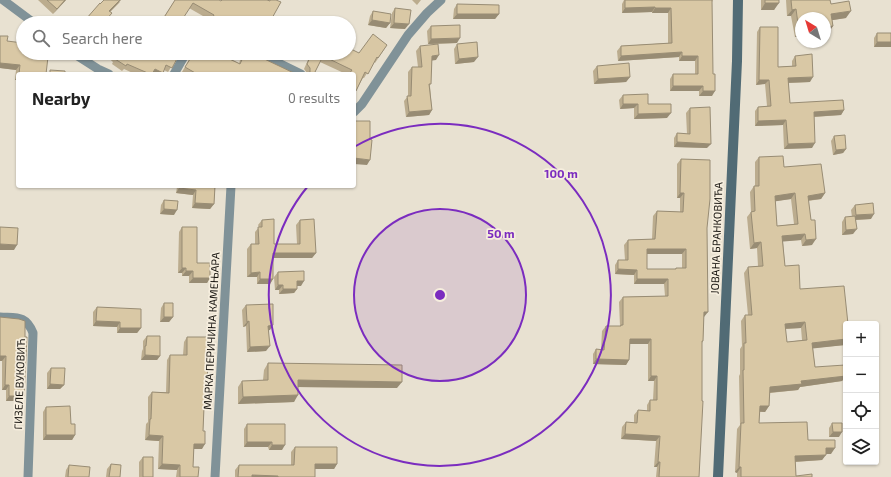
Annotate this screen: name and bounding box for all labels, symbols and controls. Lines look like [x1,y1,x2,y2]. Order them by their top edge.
north arrow [795,12,831,48]
search box [16,16,356,60]
icon: search [30,27,52,49]
text: Search here [62,29,143,47]
text: Nearby [32,88,90,108]
text: 0 results [288,90,340,106]
text: 100 m [544,166,578,180]
street label: ЈОВАНА БРАНКОВИЋА [708,181,724,294]
text: 50 m [487,226,515,240]
street label: МАРКА ПЕРИЧИНА КАМЕЊАРА [200,252,222,410]
centre of rings [433,288,447,302]
map controls [843,321,879,465]
button: + [843,321,879,357]
street label: ГИЗЕЛЕ ВУКОВИЋ [11,338,27,430]
button: − [843,357,879,393]
button: locate [843,393,879,429]
button: layers [843,429,879,465]

